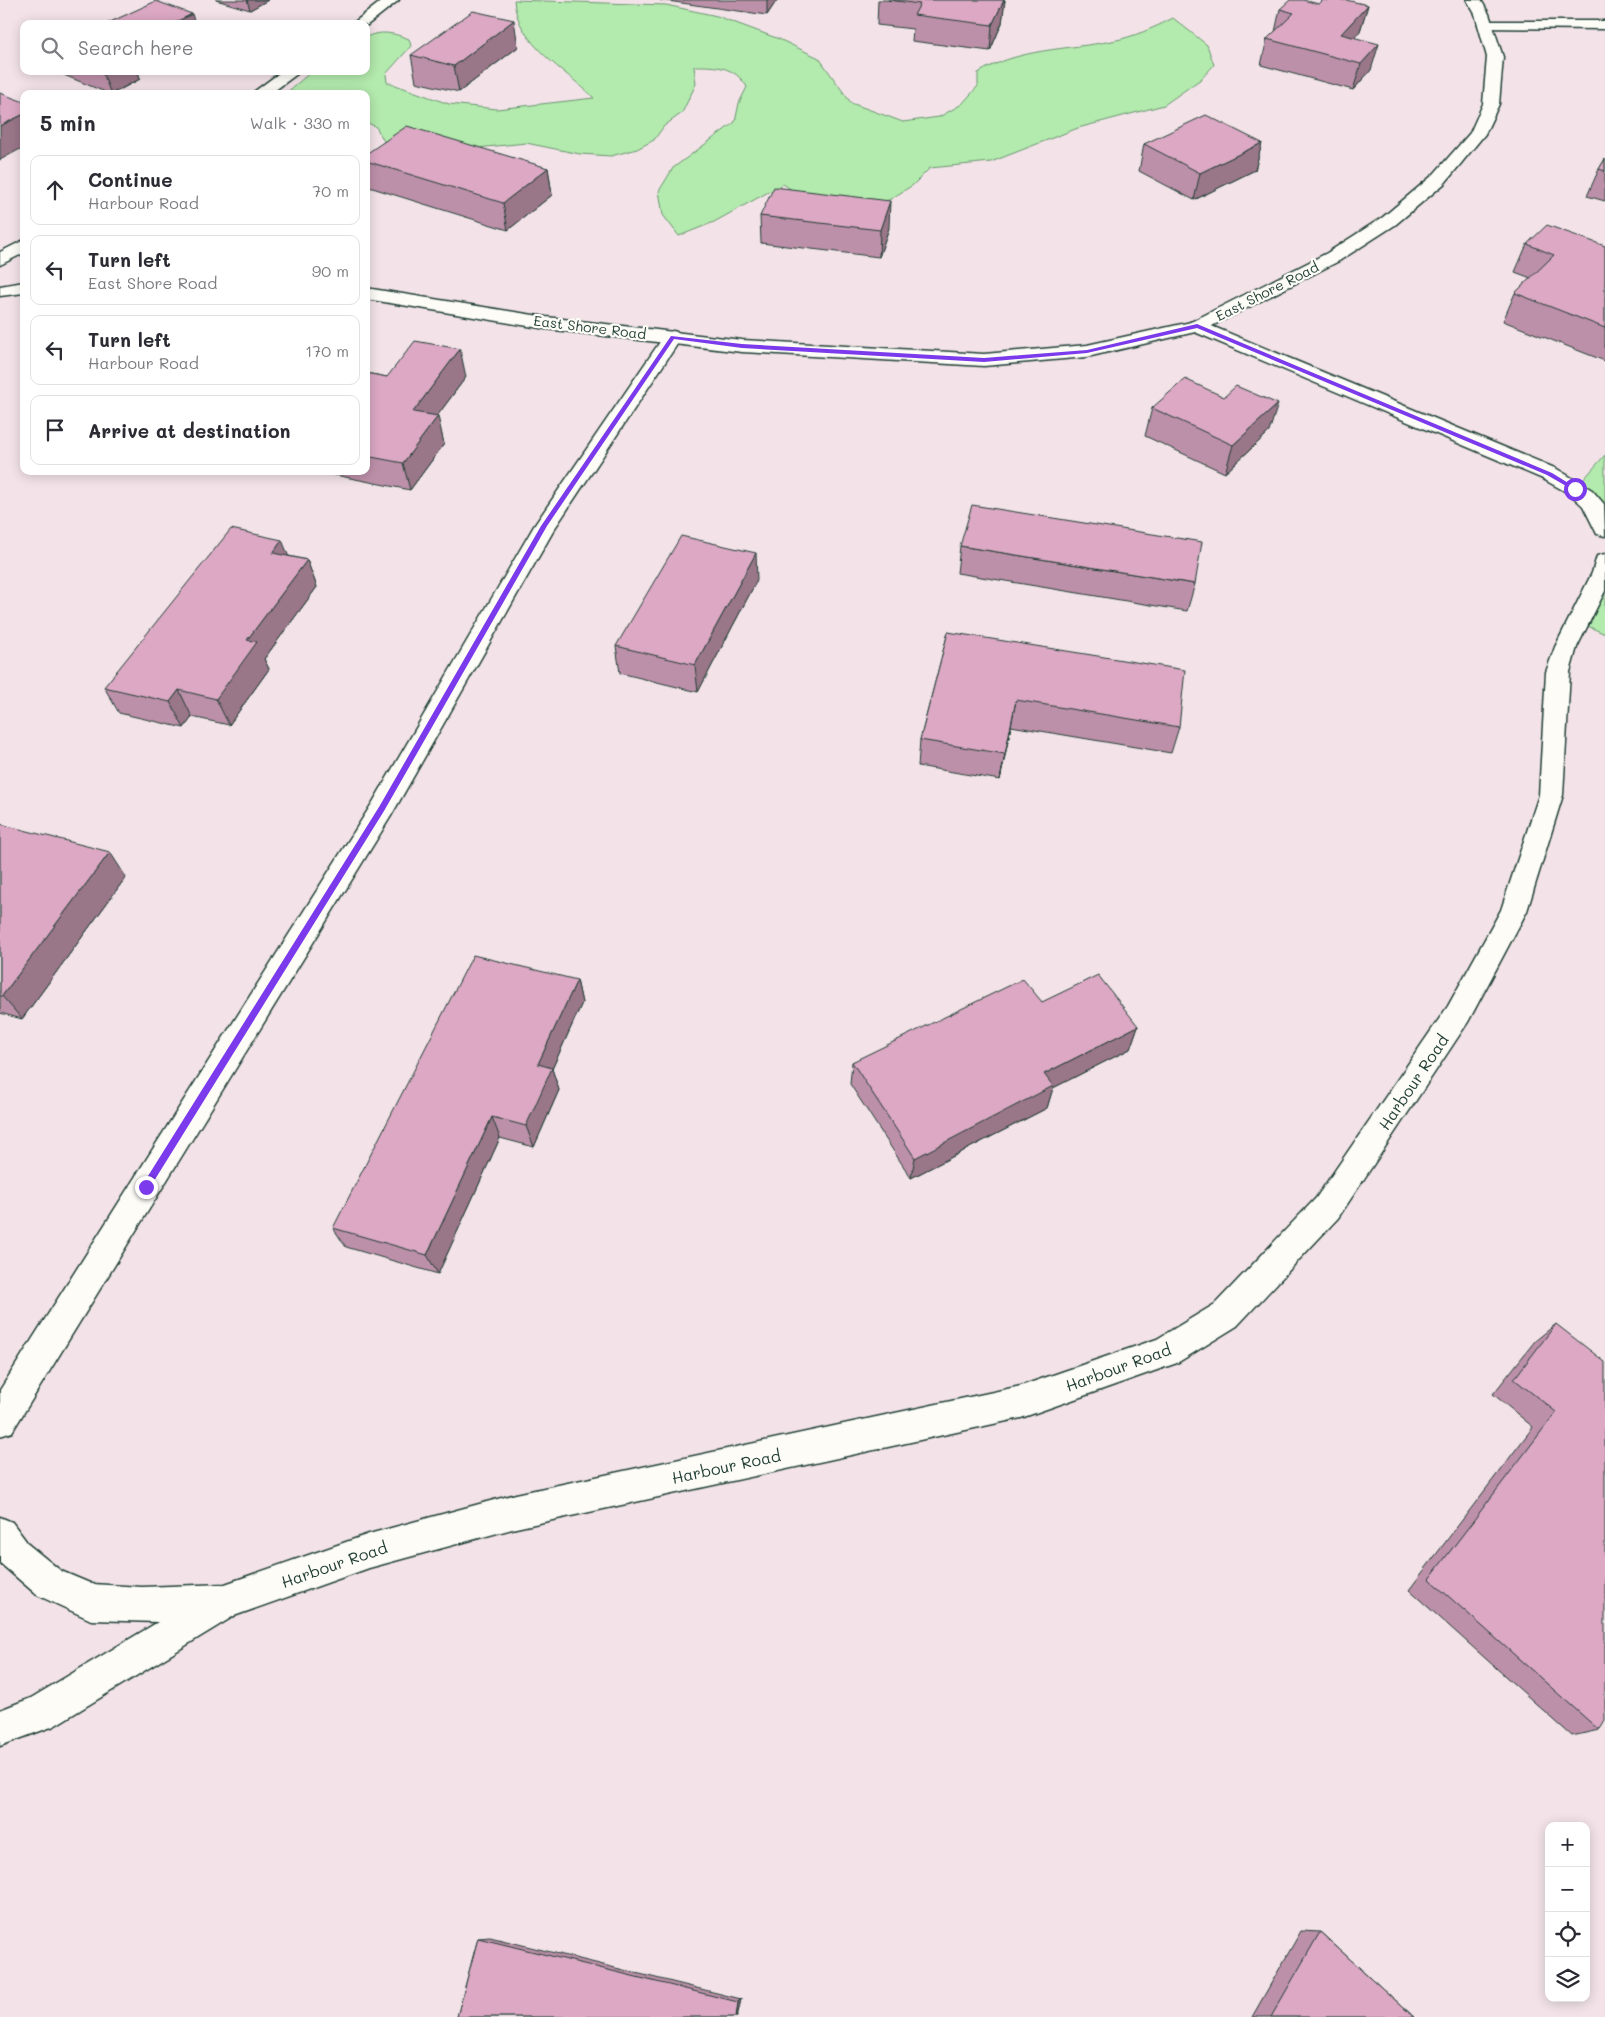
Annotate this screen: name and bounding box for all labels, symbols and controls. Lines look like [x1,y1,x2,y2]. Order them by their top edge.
search box [20,20,370,75]
icon: search [38,34,66,62]
text: Search here [78,35,194,60]
text: 5 min [40,109,96,136]
text: Walk · 330 m [250,112,350,133]
text: Continue [88,167,173,192]
icon: ahead [41,176,69,204]
text: 70 m [312,180,349,201]
text: Harbour Road [88,192,199,213]
text: Turn left [88,247,171,272]
icon: left [41,256,69,284]
street label: East Shore Road [1212,257,1322,325]
text: 90 m [312,260,349,281]
text: East Shore Road [88,272,218,293]
street label: East Shore Road [533,311,648,343]
text: Turn left [88,327,171,352]
icon: left [41,336,69,364]
text: 170 m [305,340,349,361]
text: Harbour Road [88,352,199,373]
icon: arrive [41,416,69,444]
text: Arrive at destination [88,418,291,443]
route start [1564,478,1587,501]
street label: Harbour Road [1373,1030,1453,1134]
route end [135,1176,158,1199]
street label: Harbour Road [1062,1338,1174,1396]
street label: Harbour Road [670,1444,782,1488]
street label: Harbour Road [278,1536,390,1592]
map controls [1545,1822,1590,2002]
button: + [1545,1822,1590,1867]
button: − [1545,1867,1590,1912]
button: locate [1545,1912,1590,1957]
button: layers [1545,1957,1590,2002]

